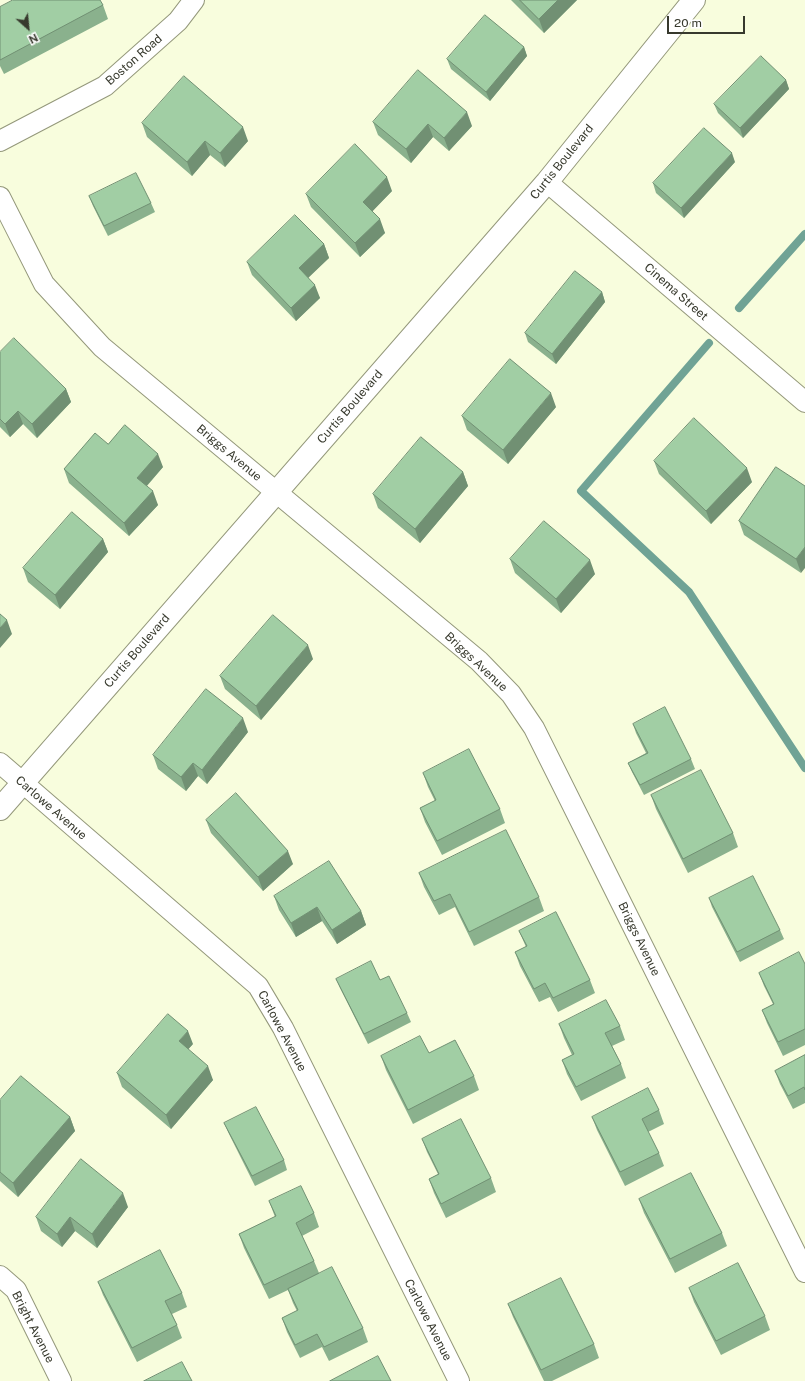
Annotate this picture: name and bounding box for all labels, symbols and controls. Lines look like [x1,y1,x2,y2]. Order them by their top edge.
north arrow [8,8,48,48]
scale bar [669,8,747,34]
text: 20 m [674,16,702,30]
text: N [27,31,40,46]
street label: Boston Road [103,31,165,89]
street label: Curtis Boulevard [527,121,597,203]
street label: Cinema Street [641,260,711,324]
street label: Curtis Boulevard [314,367,386,447]
street label: Briggs Avenue [194,422,264,484]
street label: Curtis Boulevard [101,611,173,691]
street label: Briggs Avenue [442,629,510,695]
street label: Carlowe Avenue [12,773,90,843]
street label: Briggs Avenue [615,900,663,978]
street label: Carlowe Avenue [255,988,309,1074]
street label: Carlowe Avenue [401,1277,455,1363]
street label: Bright Avenue [9,1289,57,1365]

